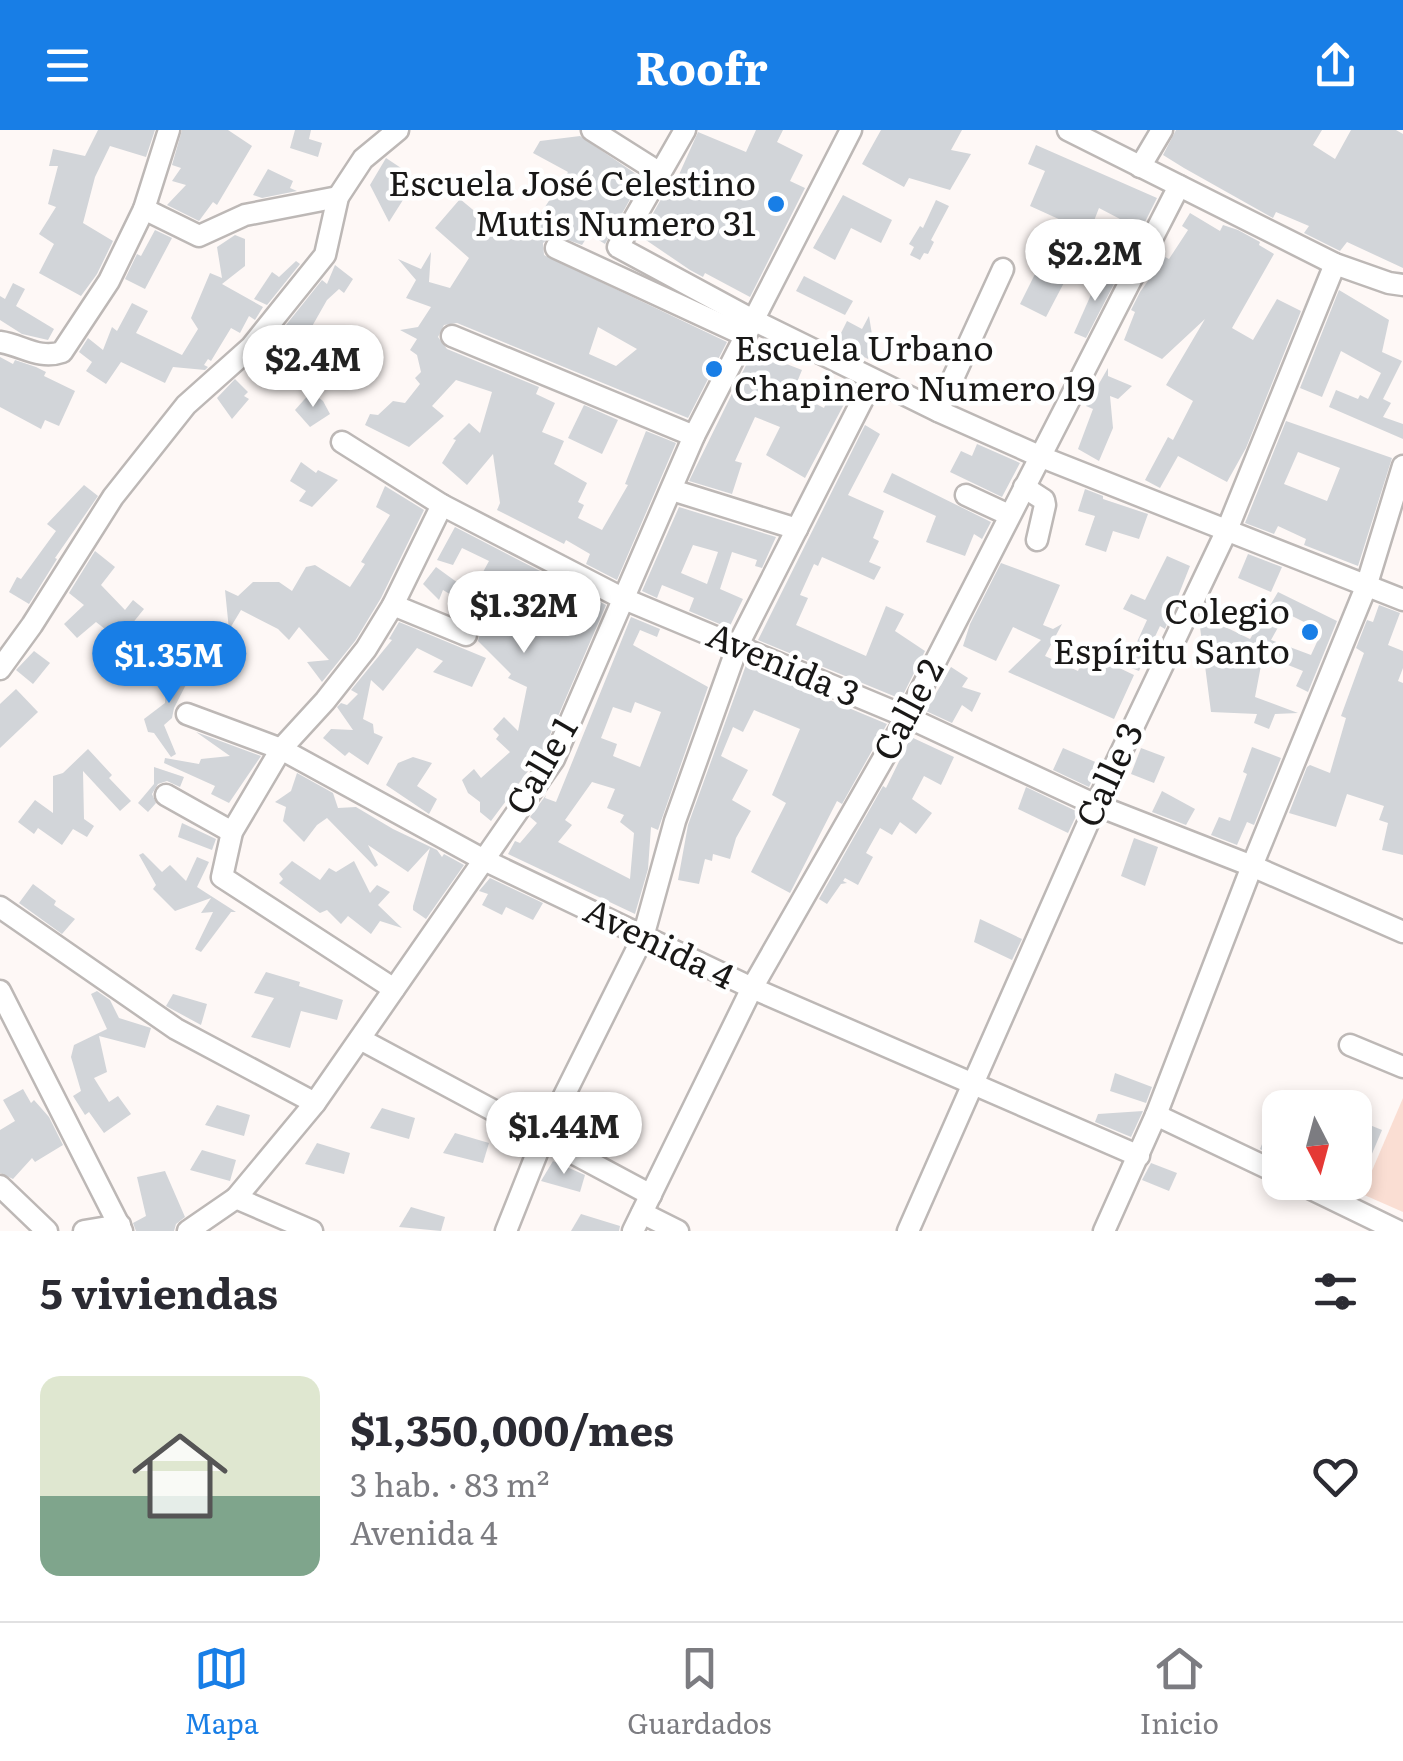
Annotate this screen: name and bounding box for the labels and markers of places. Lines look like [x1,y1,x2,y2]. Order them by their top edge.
place label: Escuela José Celestino Mutis Numero 31 [388,155,756,247]
marker: Escuela José Celestino Mutis Numero 31 [765,193,787,215]
pin: $2.2M [1025,219,1165,304]
place label: Escuela Urbano Chapinero Numero 19 [734,320,1095,412]
pin: $2.4M [243,325,383,410]
marker: Escuela Urbano Chapinero Numero 19 [703,358,725,380]
pin: $1.32M [443,571,605,656]
place label: Colegio Espíritu Santo [1053,583,1290,675]
pin: $1.35M [88,621,250,706]
marker: Colegio Espíritu Santo [1299,621,1321,643]
pin: $1.44M [483,1092,645,1177]

